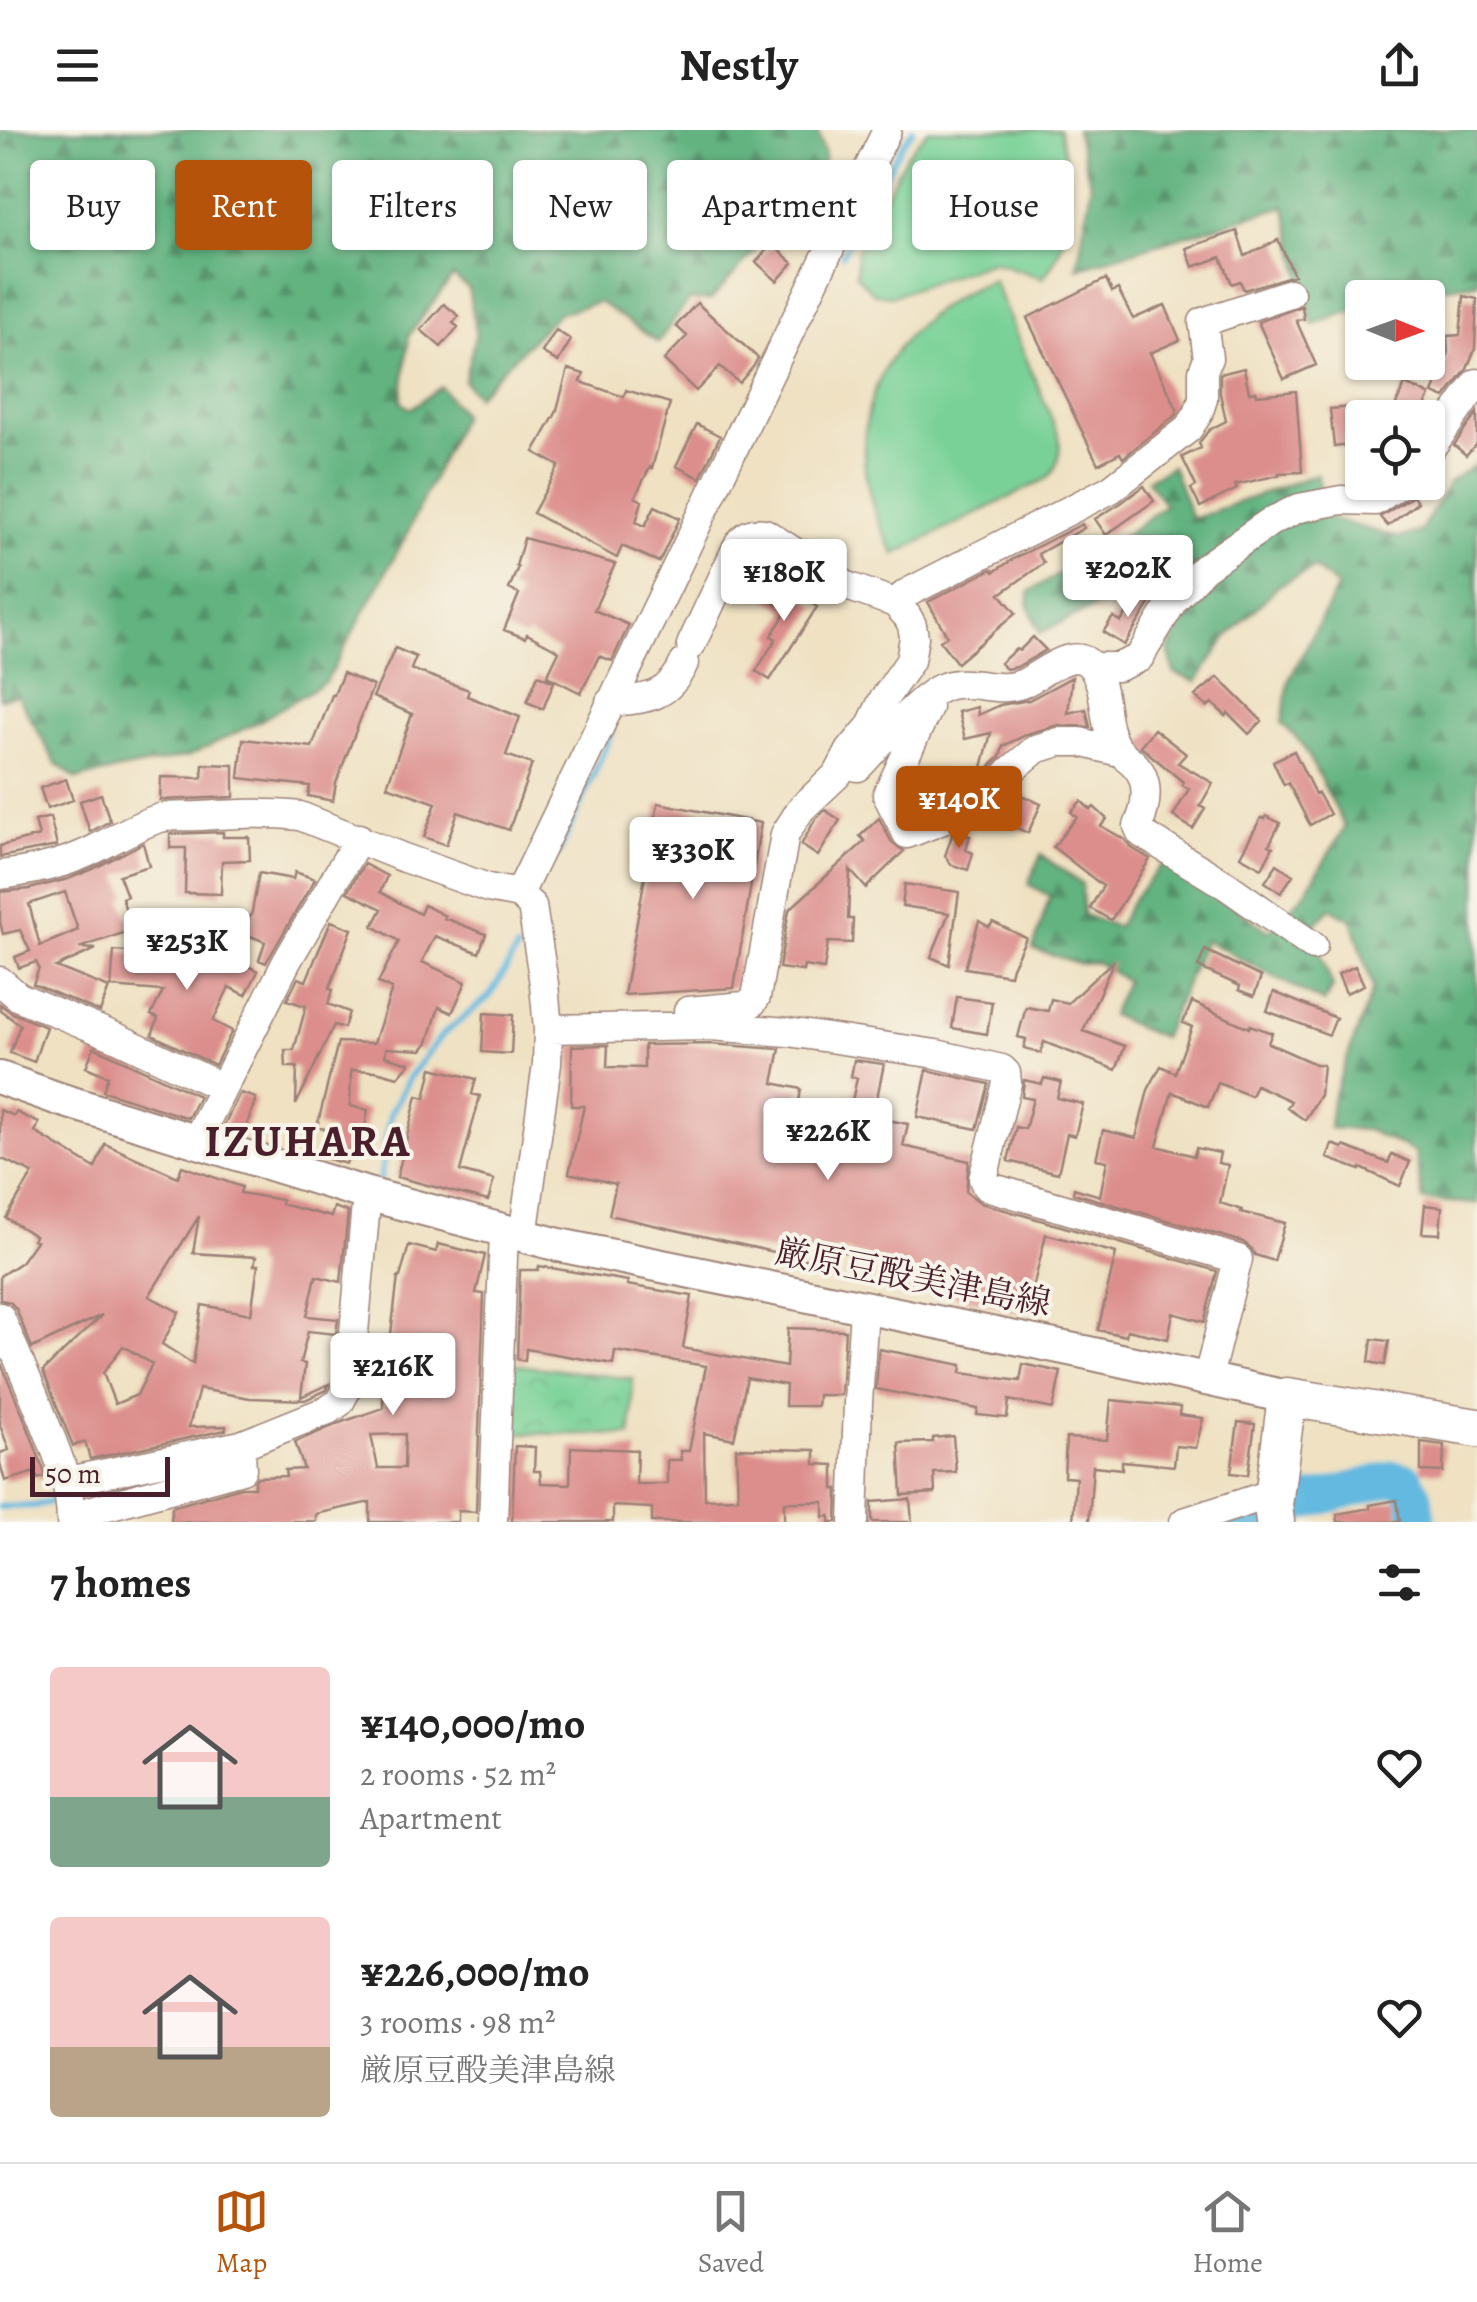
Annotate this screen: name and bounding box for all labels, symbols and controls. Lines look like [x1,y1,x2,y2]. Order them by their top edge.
text: Nestly [679,34,798,96]
icon: menu [50,38,105,93]
icon: share [1372,38,1427,93]
chip: Buy [30,160,155,250]
chip: Rent [175,160,312,250]
chip: Filters [332,160,493,250]
chip: New [513,160,647,250]
chip: Apartment [667,160,892,250]
chip: House [912,160,1074,250]
north arrow [1345,280,1445,380]
map controls [1345,280,1445,500]
button: locate [1345,400,1445,500]
pin: ¥202K [1058,535,1198,620]
pin: ¥180K [714,539,854,624]
text: ¥202K [1085,545,1171,589]
text: ¥180K [743,549,825,593]
pin: ¥140K [889,766,1029,851]
text: ¥140K [918,776,1000,820]
pin: ¥330K [623,817,763,902]
text: ¥330K [651,827,735,871]
pin: ¥253K [117,908,257,993]
text: ¥253K [146,918,228,962]
pin: ¥226K [758,1098,898,1183]
text: ¥226K [785,1108,871,1152]
district label: IZUHARA [204,1110,412,1172]
street label: 厳原豆酘美津島線 [771,1227,1055,1327]
pin: ¥216K [323,1333,463,1418]
text: ¥216K [352,1343,434,1387]
scale bar [30,1452,170,1496]
text: 50 m [45,1455,101,1493]
text: 7 homes [50,1554,191,1611]
icon: filters [1372,1555,1427,1610]
text: ¥140,000/mo [360,1695,585,1752]
icon: home [130,1707,250,1827]
icon: heart [1372,1740,1427,1795]
text: 2 rooms · 52 m² [360,1752,556,1796]
text: Apartment [360,1796,502,1840]
text: ¥226,000/mo [360,1943,590,2000]
icon: home [130,1957,250,2077]
icon: heart [1372,1990,1427,2045]
text: 3 rooms · 98 m² [360,2000,556,2044]
text: 厳原豆酘美津島線 [360,2048,616,2092]
tab: Map [214,2184,269,2282]
tab: Saved [698,2184,764,2282]
tab: Home [1192,2184,1263,2282]

